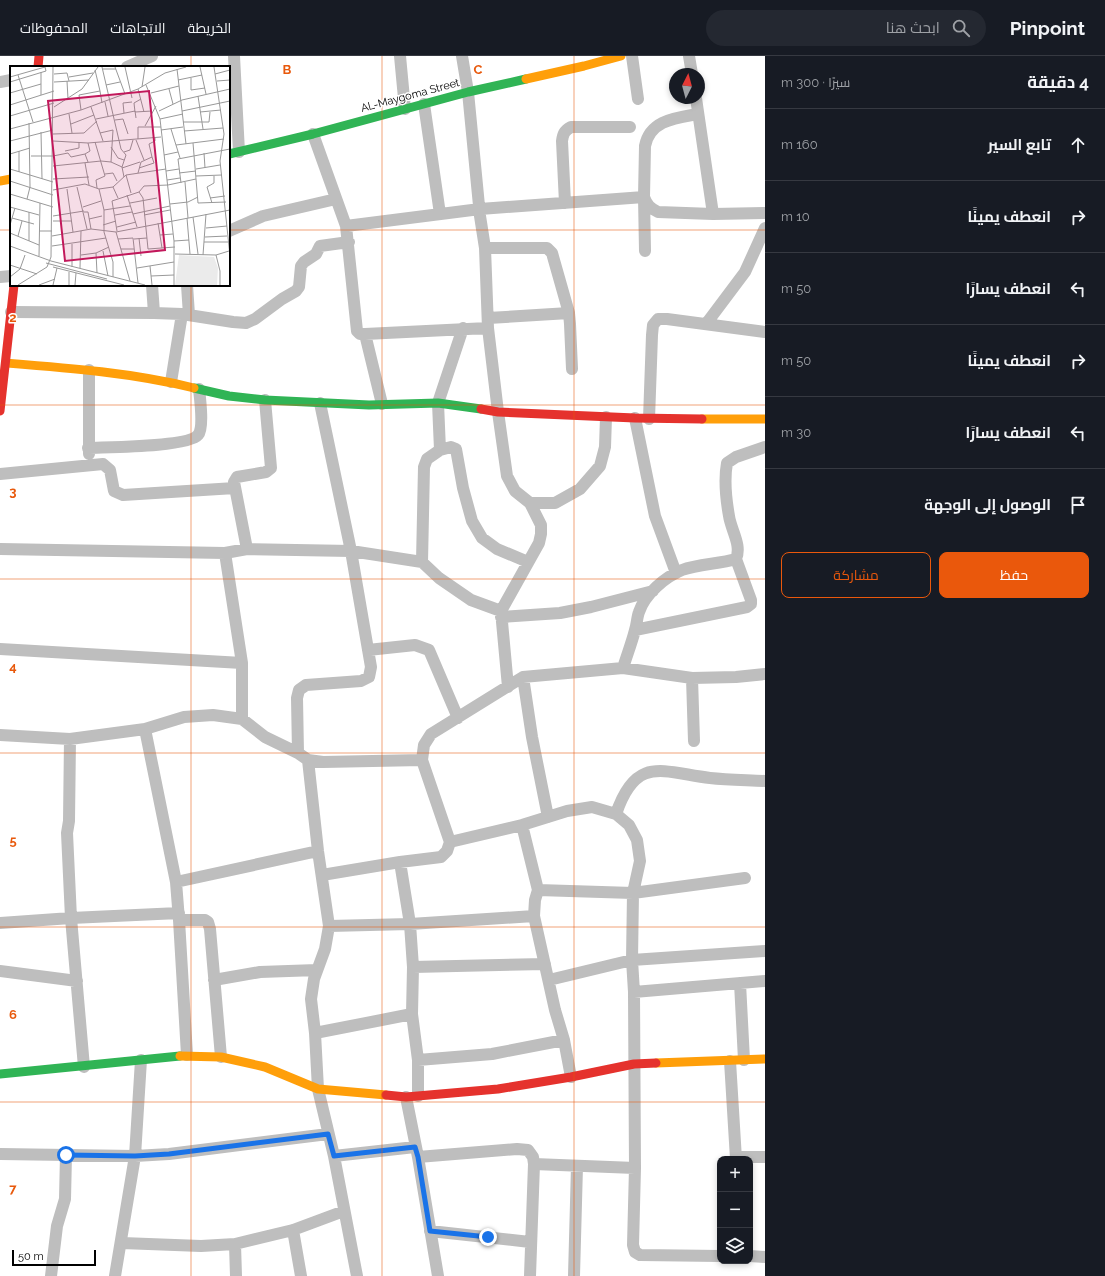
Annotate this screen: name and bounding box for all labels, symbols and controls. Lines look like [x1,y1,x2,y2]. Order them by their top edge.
search box [706,10,986,46]
icon: search [950,17,972,39]
text: Pinpoint [1010,17,1085,39]
text: ابحث هنا [886,19,940,37]
text: المحفوظات [20,20,88,36]
text: الاتجاهات [110,20,166,36]
text: الخريطة [188,20,231,36]
text: B [283,62,292,77]
text: C [474,62,483,77]
inset map [10,66,230,286]
north arrow [669,68,705,104]
text: 4 دقيقة [1027,72,1089,92]
text: سيرًا · 300 m [781,75,850,90]
street label: AL-Maygoma Street [359,76,461,115]
icon: ahead [1067,134,1089,156]
text: تابع السير [988,136,1051,154]
text: 160 m [781,137,818,152]
icon: right [1067,206,1089,228]
text: انعطف يمينًا [967,208,1051,226]
text: 10 m [781,209,810,224]
icon: left [1067,278,1089,300]
text: انعطف يسارًا [966,280,1051,298]
text: 50 m [781,281,811,296]
text: 2 [9,310,17,325]
icon: right [1067,350,1089,372]
text: انعطف يمينًا [967,352,1051,370]
text: 50 m [781,353,811,368]
icon: left [1067,422,1089,444]
text: انعطف يسارًا [966,424,1051,442]
text: 30 m [781,425,811,440]
text: 3 [9,484,17,499]
icon: arrive [1067,494,1089,516]
text: الوصول إلى الوجهة [924,496,1051,514]
button: مشاركة [781,552,931,598]
button: حفظ [939,552,1089,598]
text: 4 [9,659,17,674]
text: 5 [9,833,17,848]
text: 6 [9,1007,17,1022]
route start [57,1146,75,1164]
map controls [717,1156,753,1264]
button: + [717,1156,753,1192]
text: 7 [9,1181,17,1196]
button: − [717,1192,753,1228]
route end [479,1228,497,1246]
button: layers [717,1228,753,1264]
scale bar [12,1248,96,1267]
text: 50 m [18,1250,44,1263]

